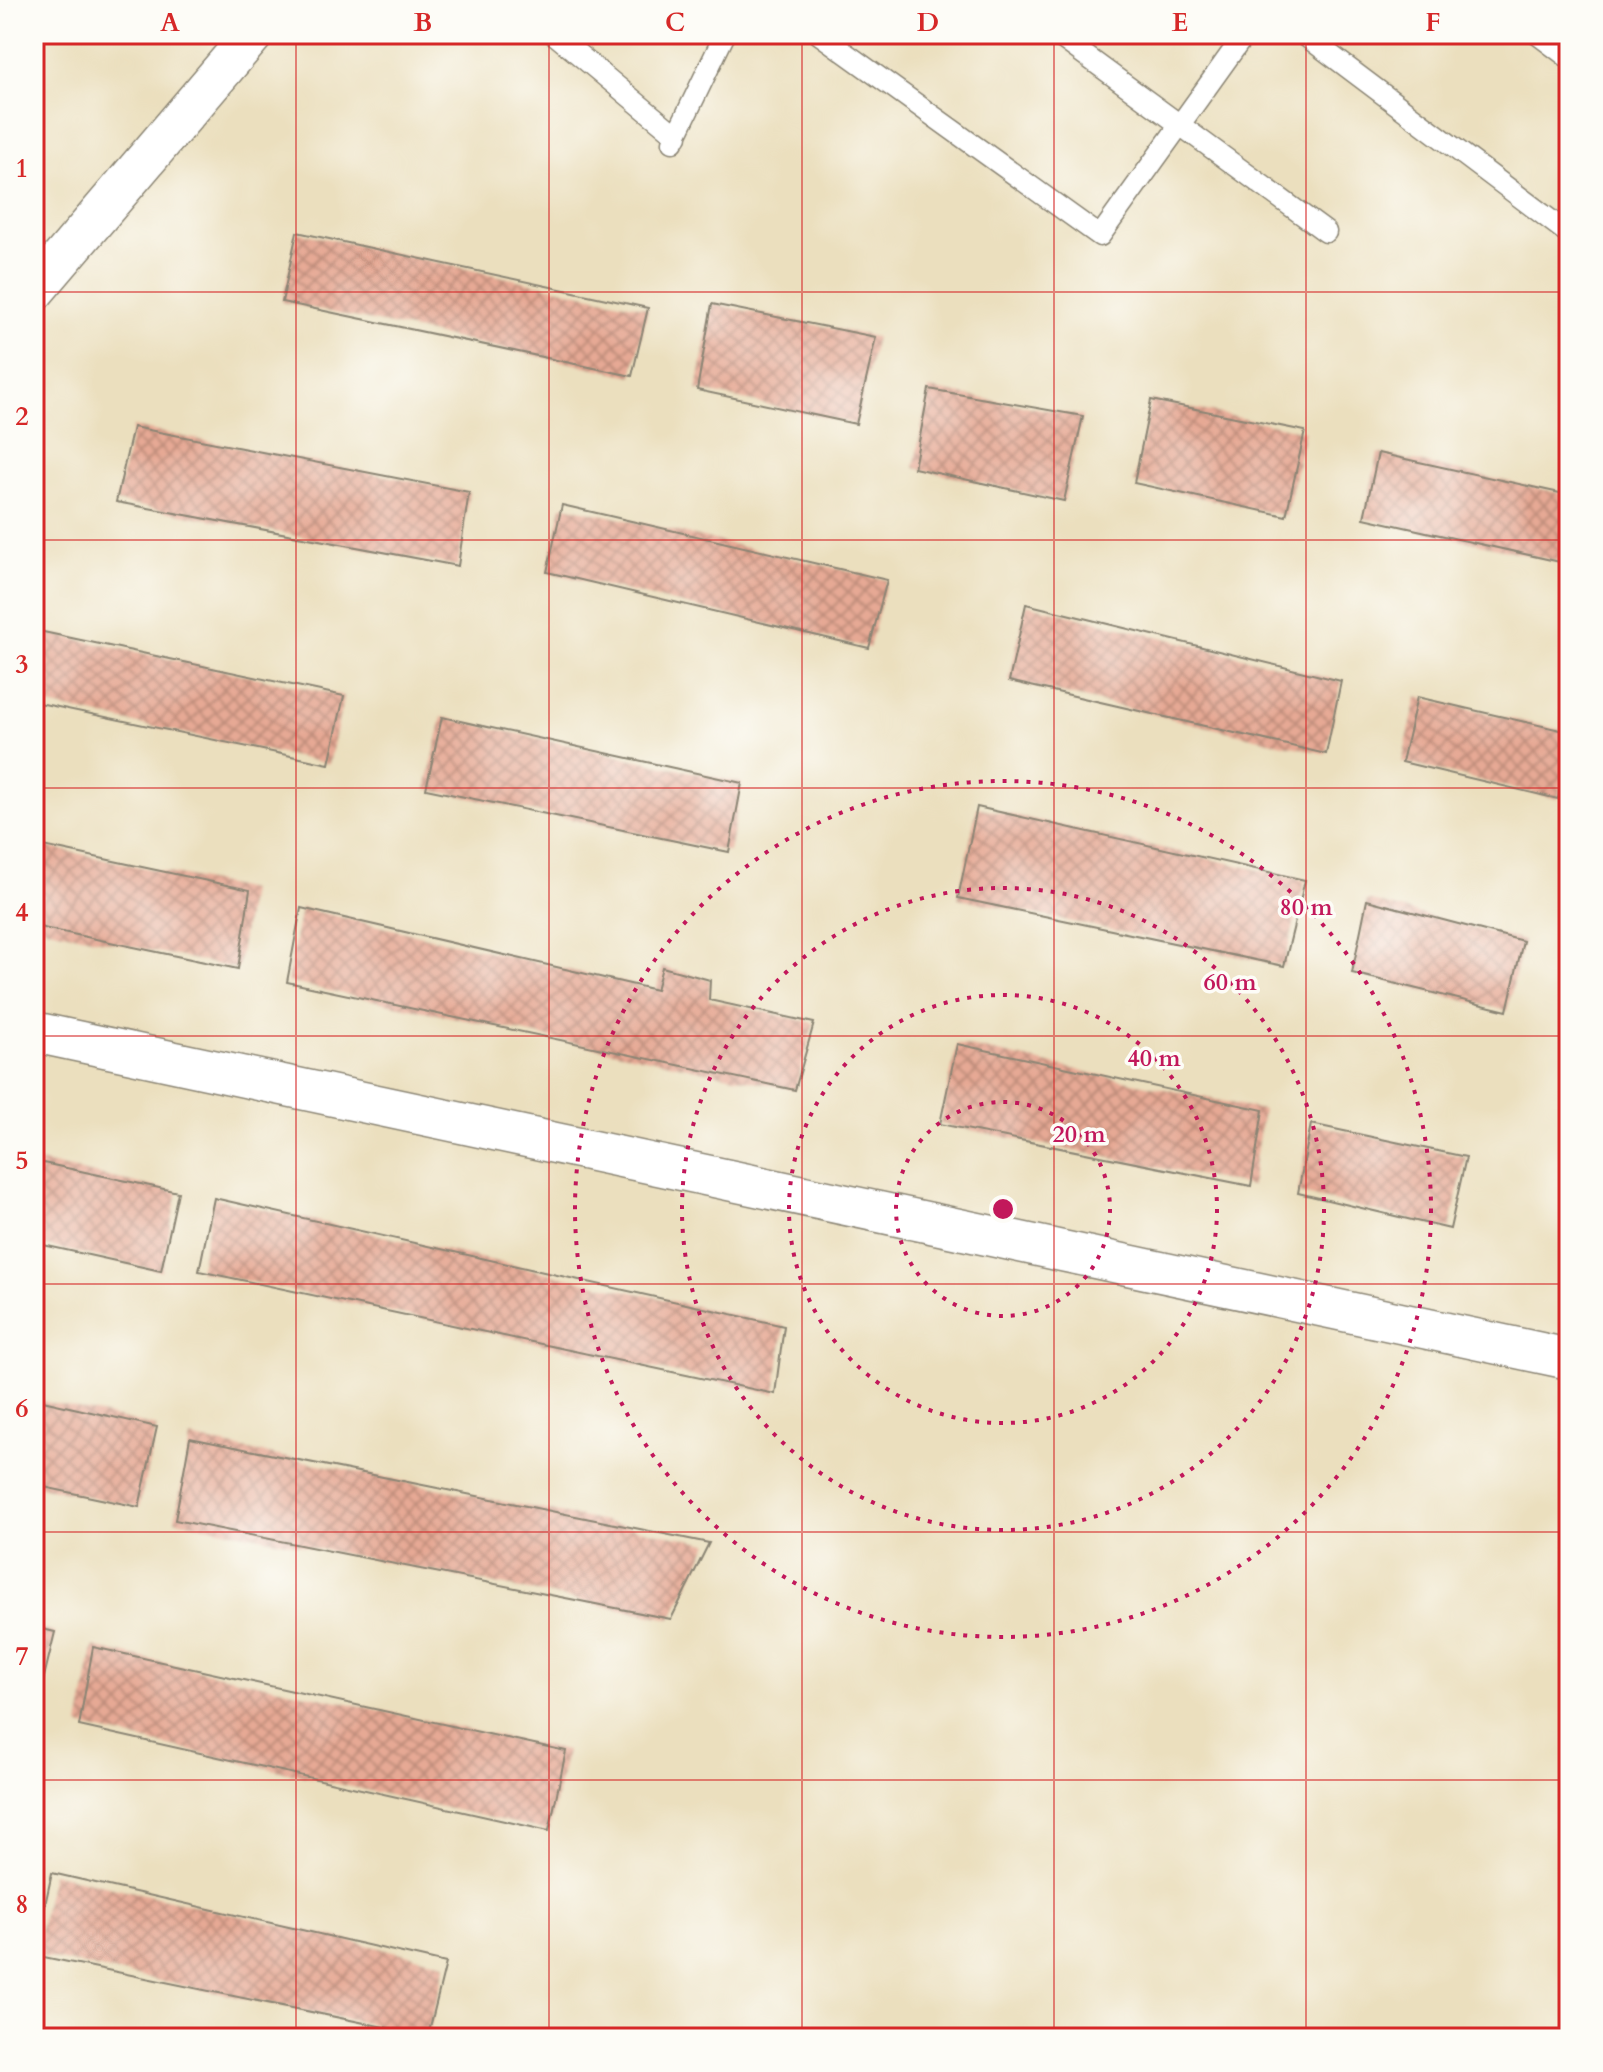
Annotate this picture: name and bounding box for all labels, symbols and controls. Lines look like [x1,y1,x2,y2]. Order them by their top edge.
text: A [160,5,180,40]
text: B [414,5,432,40]
text: C [665,5,685,40]
text: D [917,5,939,40]
text: E [1172,5,1188,40]
text: F [1425,5,1441,40]
text: 1 [15,151,29,186]
text: 2 [15,399,29,434]
text: 3 [15,647,29,682]
text: 80 m [1279,891,1333,924]
text: 4 [15,895,29,930]
text: 60 m [1203,966,1257,999]
text: 40 m [1127,1042,1181,1075]
text: 20 m [1052,1118,1106,1151]
text: 5 [15,1143,29,1178]
centre of rings [989,1195,1017,1223]
text: 6 [15,1391,29,1426]
text: 7 [15,1639,29,1674]
text: 8 [15,1887,29,1922]

